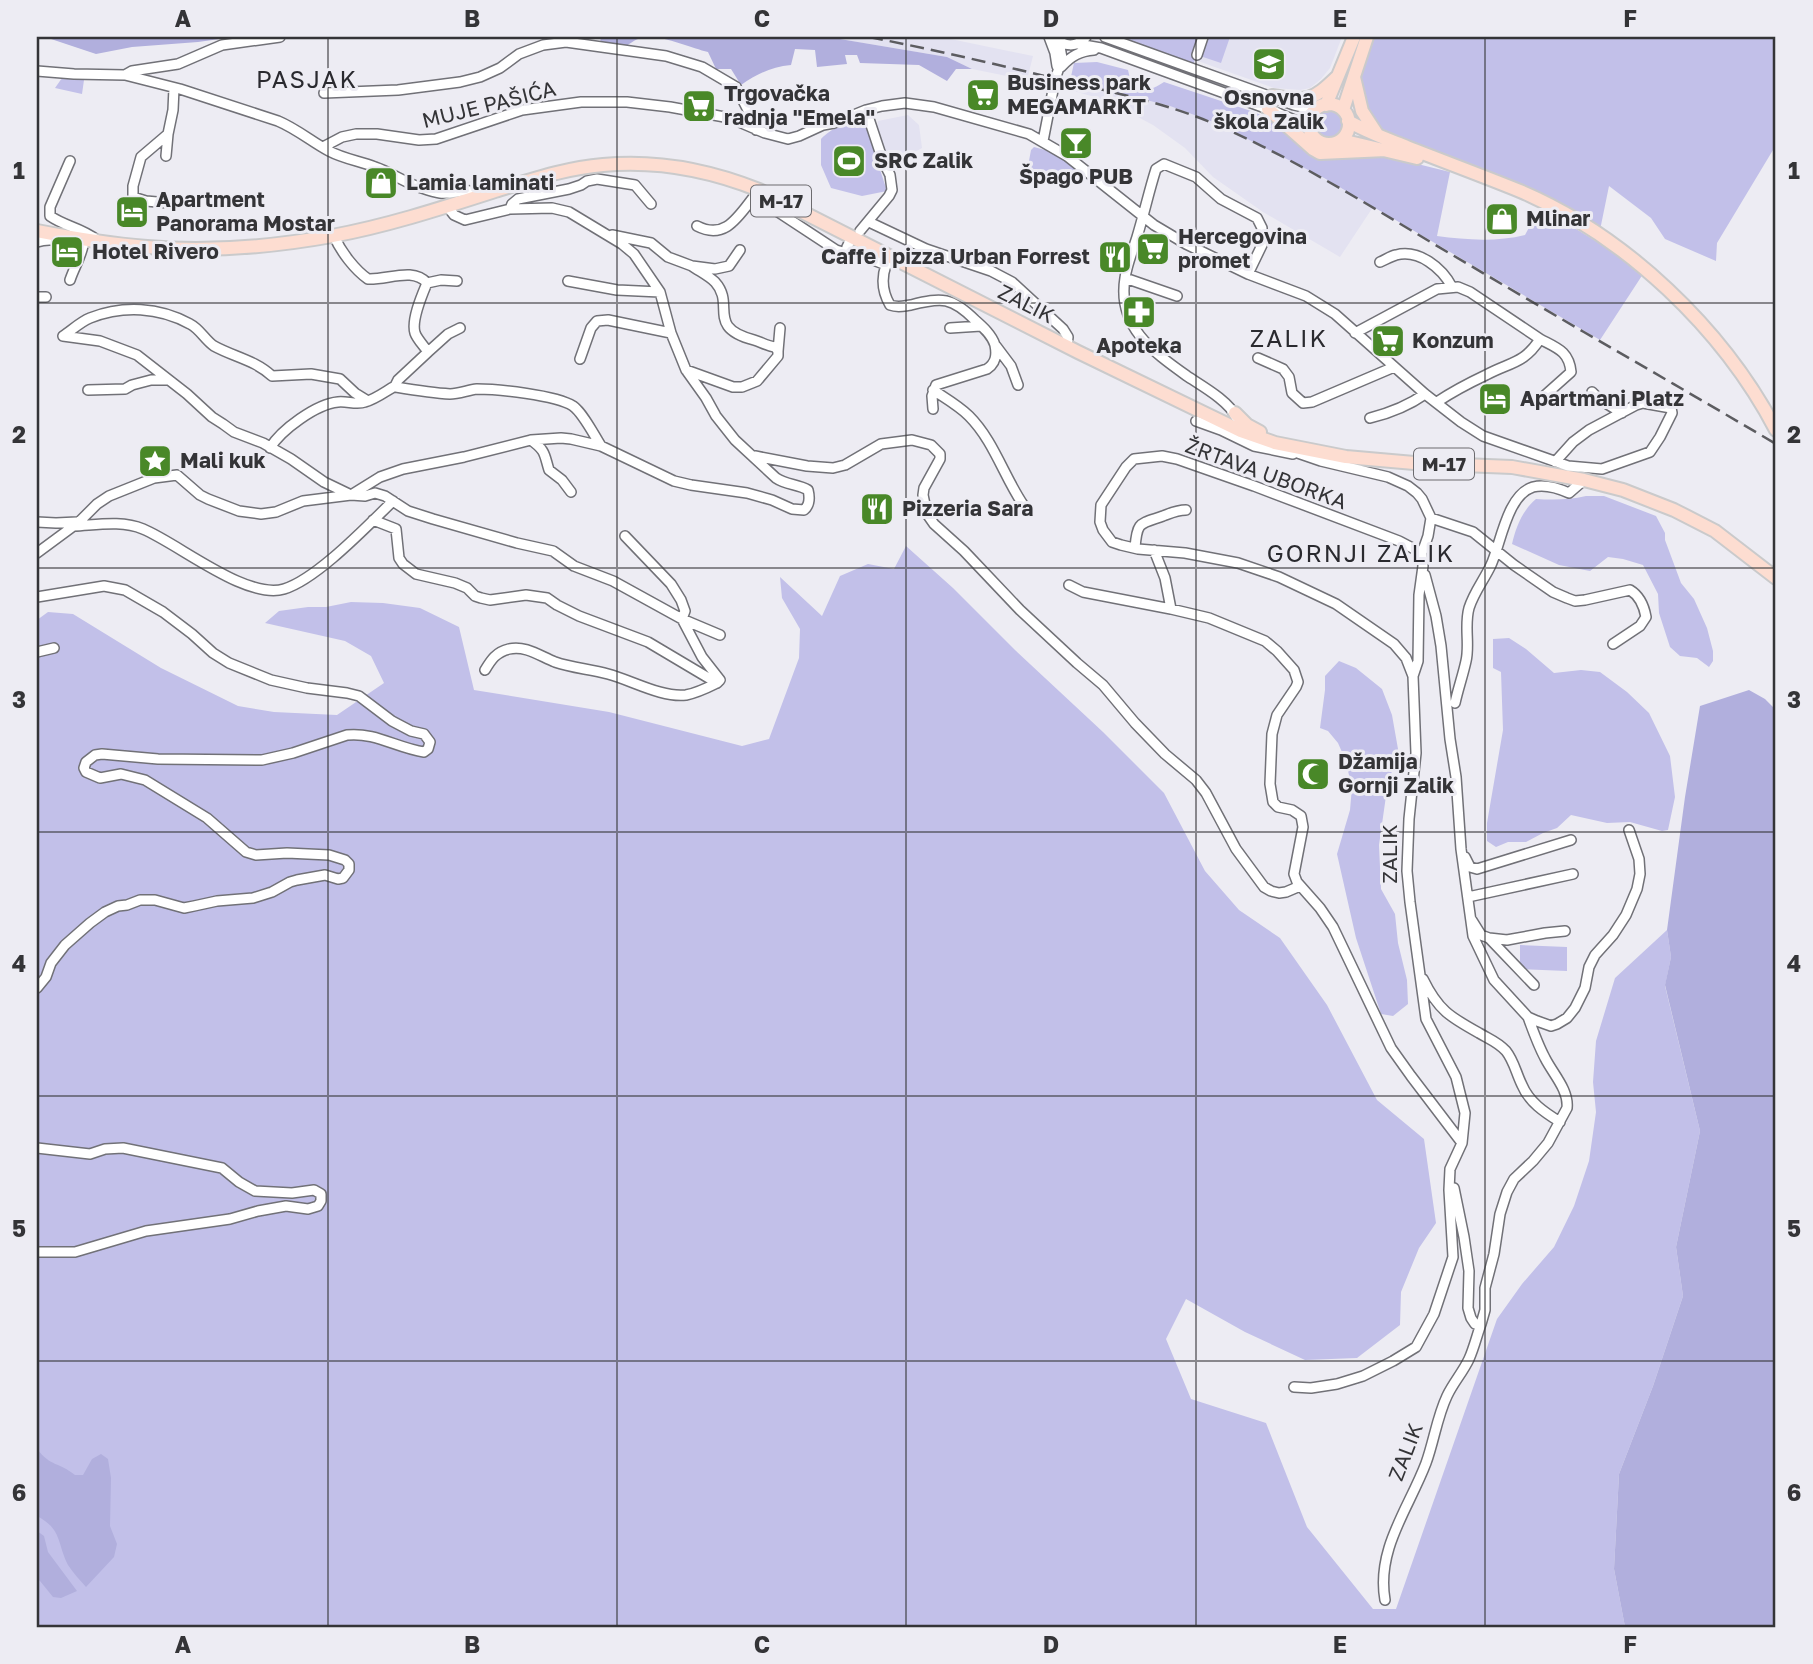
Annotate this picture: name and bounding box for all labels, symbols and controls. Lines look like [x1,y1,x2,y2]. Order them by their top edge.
text: A [175,4,192,32]
text: B [464,4,480,32]
text: C [754,4,770,32]
text: D [1043,4,1059,32]
text: E [1333,4,1347,32]
text: F [1623,4,1637,32]
school or university icon: Osnovna škola Zalik [1250,45,1288,83]
district label: PASJAK [256,64,358,93]
place label: Business park MEGAMARKT [1007,69,1151,119]
street label: MUJE PAŠIĆA [419,75,558,133]
supermarket icon: Business park MEGAMARKT [964,76,1002,114]
place label: Trgovačka radnja "Emela" [724,80,875,130]
place label: Osnovna škola Zalik [1214,84,1324,134]
supermarket icon: Trgovačka radnja "Emela" [680,87,718,125]
bar icon: Špago PUB [1057,124,1095,162]
sports icon: SRC Zalik [830,142,868,180]
place label: SRC Zalik [874,147,973,173]
text: 1 [13,156,25,184]
text: 1 [1788,156,1800,184]
place label: Špago PUB [1019,163,1133,189]
shop icon: Lamia laminati [362,164,400,202]
place label: Lamia laminati [406,169,554,195]
place label: Apartment Panorama Mostar [156,186,335,236]
road number: M-17 [751,186,811,216]
hotel icon: Apartment Panorama Mostar [113,193,151,231]
shop icon: Mlinar [1483,200,1521,238]
place label: Mlinar [1526,205,1591,231]
place label: Hercegovina promet [1178,223,1307,273]
supermarket icon: Hercegovina promet [1134,230,1172,268]
hotel icon: Hotel Rivero [48,233,86,271]
place label: Hotel Rivero [92,238,219,264]
restaurant icon: Caffe i pizza Urban Forrest [1096,238,1134,276]
place label: Caffe i pizza Urban Forrest [821,243,1090,269]
street label: ZALIK [994,278,1059,328]
pharmacy icon: Apoteka [1120,293,1158,331]
supermarket icon: Konzum [1369,322,1407,360]
district label: ZALIK [1250,323,1328,352]
place label: Konzum [1412,327,1494,353]
place label: Apoteka [1096,332,1182,358]
hotel icon: Apartmani Platz [1476,380,1514,418]
place label: Apartmani Platz [1520,385,1684,411]
text: 2 [12,420,26,448]
text: 2 [1787,420,1801,448]
street label: ŽRTAVA UBORKA [1182,432,1351,514]
place icon: Mali kuk [136,442,174,480]
place label: Mali kuk [180,447,266,473]
road number: M-17 [1414,449,1474,480]
restaurant icon: Pizzeria Sara [858,490,896,528]
place label: Pizzeria Sara [902,495,1033,521]
district label: GORNJI ZALIK [1267,538,1455,567]
text: 3 [12,685,26,713]
text: 3 [1787,685,1801,713]
place label: Džamija Gornji Zalik [1338,748,1454,798]
mosque icon: Džamija Gornji Zalik [1294,755,1332,793]
street label: ZALIK [1376,824,1402,884]
text: 4 [12,949,26,977]
text: 4 [1787,949,1801,977]
text: 5 [12,1214,26,1242]
text: 5 [1787,1214,1801,1242]
street label: ZALIK [1382,1419,1428,1484]
text: 6 [12,1478,26,1506]
text: 6 [1787,1478,1801,1506]
text: A [175,1630,192,1658]
text: B [464,1630,480,1658]
text: C [754,1630,770,1658]
text: D [1043,1630,1059,1658]
text: E [1333,1630,1347,1658]
text: F [1623,1630,1637,1658]

